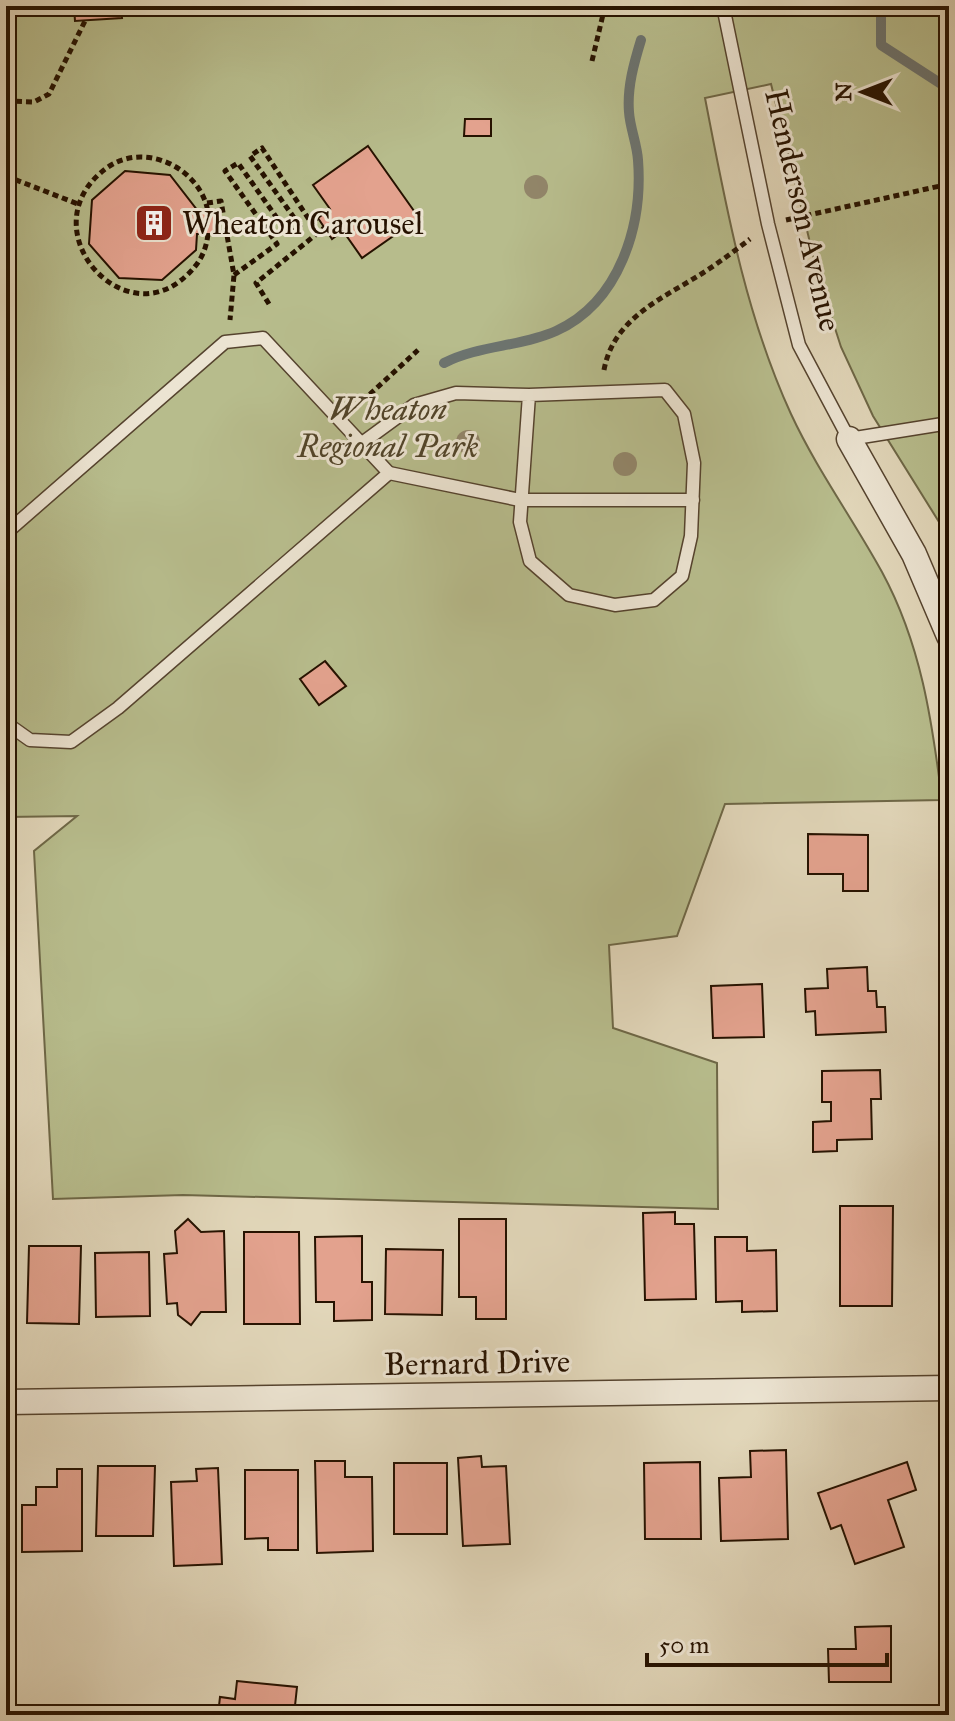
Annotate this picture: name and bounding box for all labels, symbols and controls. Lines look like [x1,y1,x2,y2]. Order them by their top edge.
north arrow [823,52,903,132]
text: N [830,82,857,101]
street label: Henderson Avenue [756,85,850,335]
building icon: Wheaton Carousel [133,202,175,244]
place label: Wheaton Carousel [182,204,424,243]
park label: Wheaton Regional Park [296,390,479,466]
street label: Bernard Drive [384,1342,570,1384]
scale bar [647,1617,887,1667]
text: 50 m [659,1630,709,1660]

